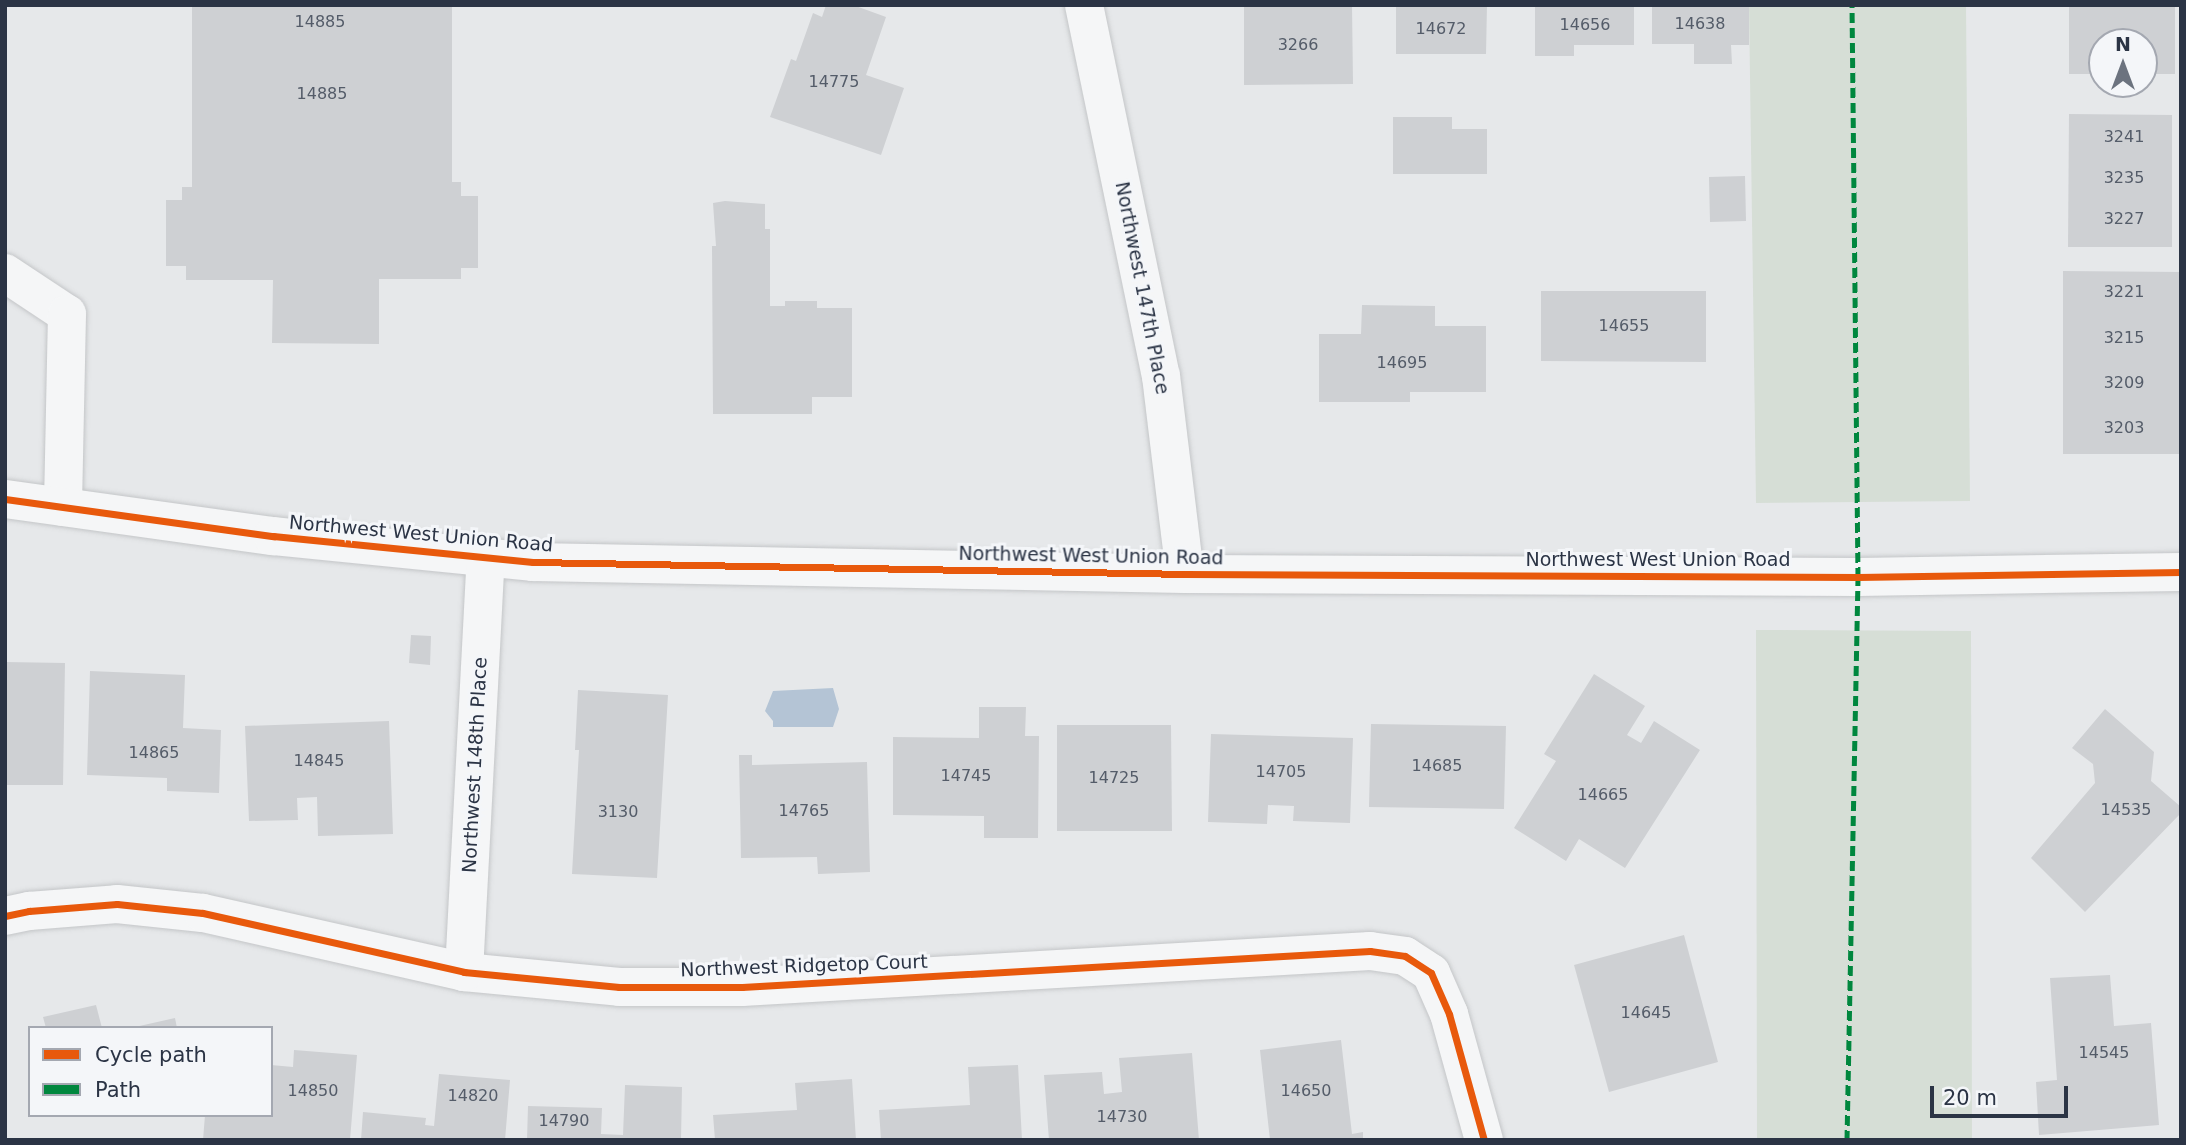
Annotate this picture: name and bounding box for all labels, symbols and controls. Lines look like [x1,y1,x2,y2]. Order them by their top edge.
house number: 14885 [295,12,345,32]
house number: 14638 [1675,14,1725,34]
house number: 14656 [1560,15,1610,35]
house number: 14672 [1416,19,1466,39]
north arrow [2088,28,2158,98]
text: N [2115,33,2131,55]
house number: 3266 [1278,35,1318,55]
house number: 14775 [809,72,859,92]
house number: 14885 [297,84,347,104]
house number: 3241 [2104,127,2144,147]
house number: 3235 [2104,168,2144,188]
street label: Northwest 147th Place [1110,180,1174,396]
house number: 3227 [2104,209,2144,229]
house number: 3221 [2104,282,2144,302]
house number: 14655 [1599,316,1649,336]
house number: 3215 [2104,328,2144,348]
house number: 14695 [1377,353,1427,373]
house number: 3209 [2104,373,2144,393]
house number: 3203 [2104,418,2144,438]
street label: Northwest West Union Road [288,511,554,557]
street label: Northwest West Union Road [958,542,1224,570]
street label: Northwest West Union Road [1525,549,1791,571]
street label: Northwest 148th Place [458,657,492,873]
house number: 14865 [129,743,179,763]
house number: 14845 [294,751,344,771]
house number: 14685 [1412,756,1462,776]
house number: 14705 [1256,762,1306,782]
house number: 14745 [941,766,991,786]
house number: 14725 [1089,768,1139,788]
house number: 14665 [1578,785,1628,805]
house number: 14535 [2101,800,2151,820]
house number: 14765 [779,801,829,821]
house number: 3130 [598,802,638,822]
street label: Northwest Ridgetop Court [680,950,928,982]
house number: 14645 [1621,1003,1671,1023]
legend [28,1026,273,1117]
text: Cycle path [95,1043,207,1067]
house number: 14545 [2079,1043,2129,1063]
scale bar [1934,1072,2072,1116]
text: Path [95,1078,141,1102]
house number: 14850 [288,1081,338,1101]
house number: 14650 [1281,1081,1331,1101]
house number: 14820 [448,1086,498,1106]
text: 20 m [1943,1086,1997,1110]
house number: 14730 [1097,1107,1147,1127]
house number: 14790 [539,1111,589,1131]

